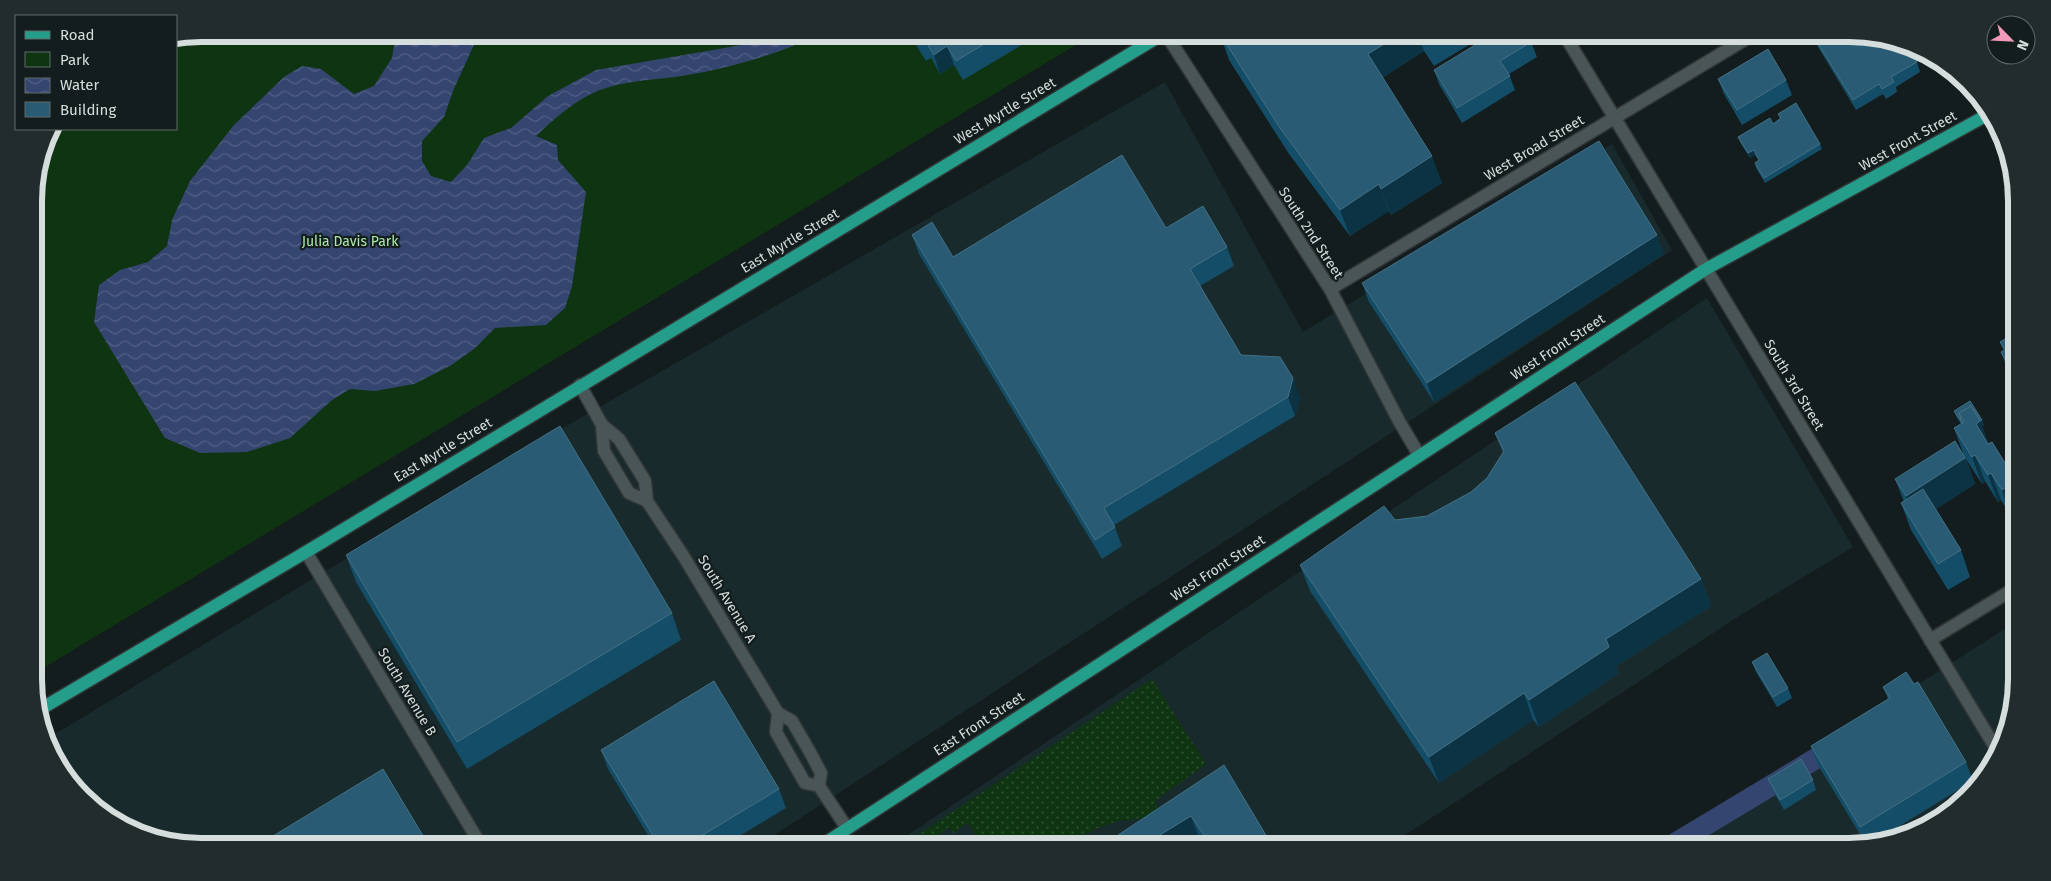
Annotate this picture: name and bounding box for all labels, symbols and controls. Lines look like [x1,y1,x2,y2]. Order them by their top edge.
legend [15,15,178,130]
north arrow [1986,15,2036,65]
text: Road [60,26,95,44]
text: N [2013,37,2032,53]
text: Park [60,51,90,69]
street label: West Myrtle Street [951,73,1060,148]
text: Water [60,76,99,94]
text: Building [60,101,116,119]
street label: West Front Street [1856,107,1961,175]
street label: West Broad Street [1481,111,1588,185]
street label: South 2nd Street [1275,184,1348,283]
street label: East Myrtle Street [738,205,843,277]
park label: Julia Davis Park [302,233,399,250]
street label: West Front Street [1508,310,1609,384]
street label: South 3rd Street [1760,336,1828,434]
street label: East Myrtle Street [391,414,496,486]
street label: West Front Street [1168,531,1269,605]
street label: South Avenue A [694,552,760,646]
street label: South Avenue B [374,645,440,739]
street label: East Front Street [931,688,1028,760]

